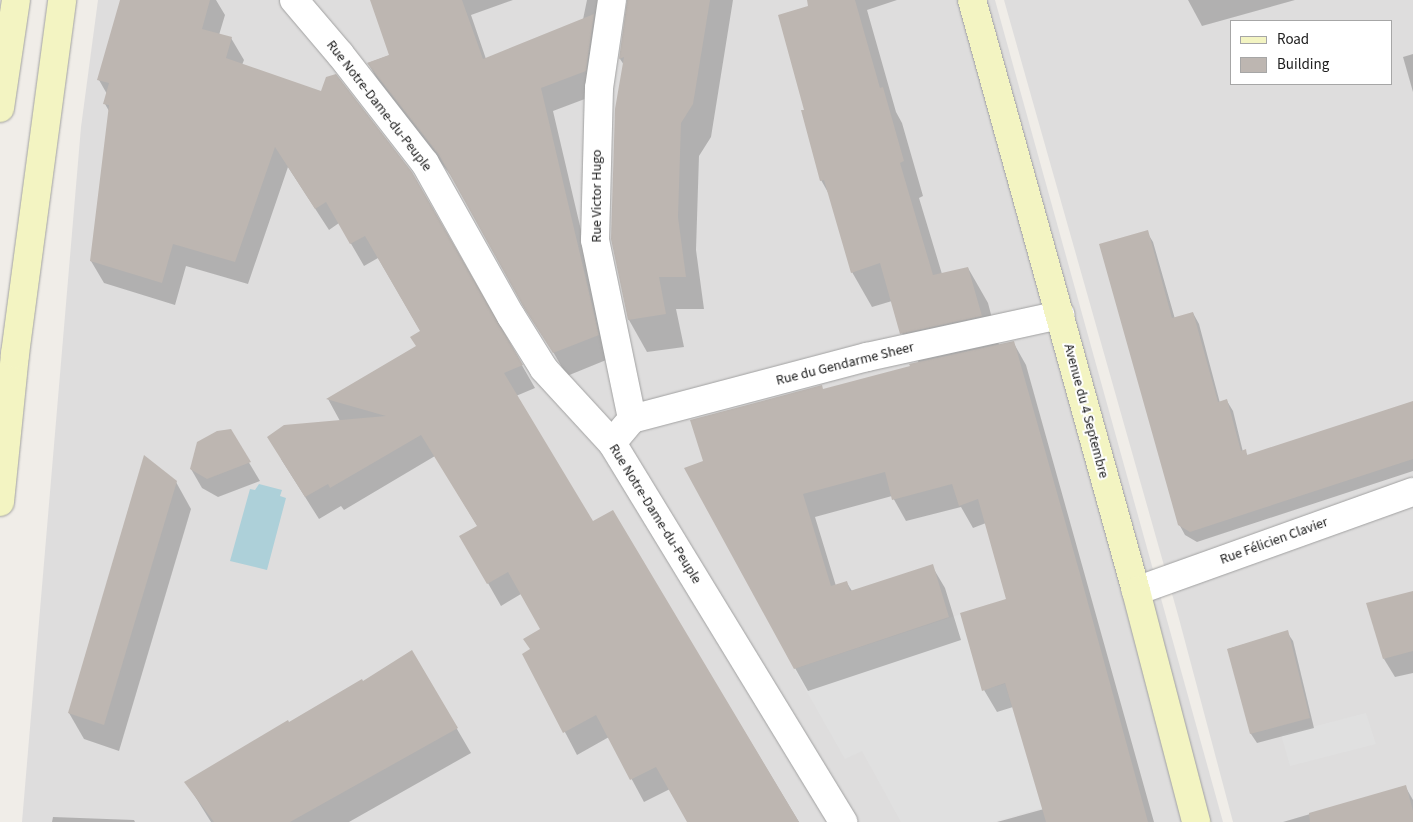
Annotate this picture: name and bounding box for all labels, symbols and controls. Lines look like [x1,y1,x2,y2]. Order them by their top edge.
legend [1230,20,1393,85]
text: Road [1277,29,1309,50]
street label: Rue Notre-Dame-du-Peuple [323,37,435,175]
text: Building [1277,54,1329,75]
street label: Rue Victor Hugo [589,149,605,243]
street label: Rue du Gendarme Sheer [774,339,916,389]
street label: Avenue du 4 Septembre [1060,342,1112,480]
street label: Rue Notre-Dame-du-Peuple [605,441,705,587]
street label: Rue Félicien Clavier [1218,514,1330,568]

